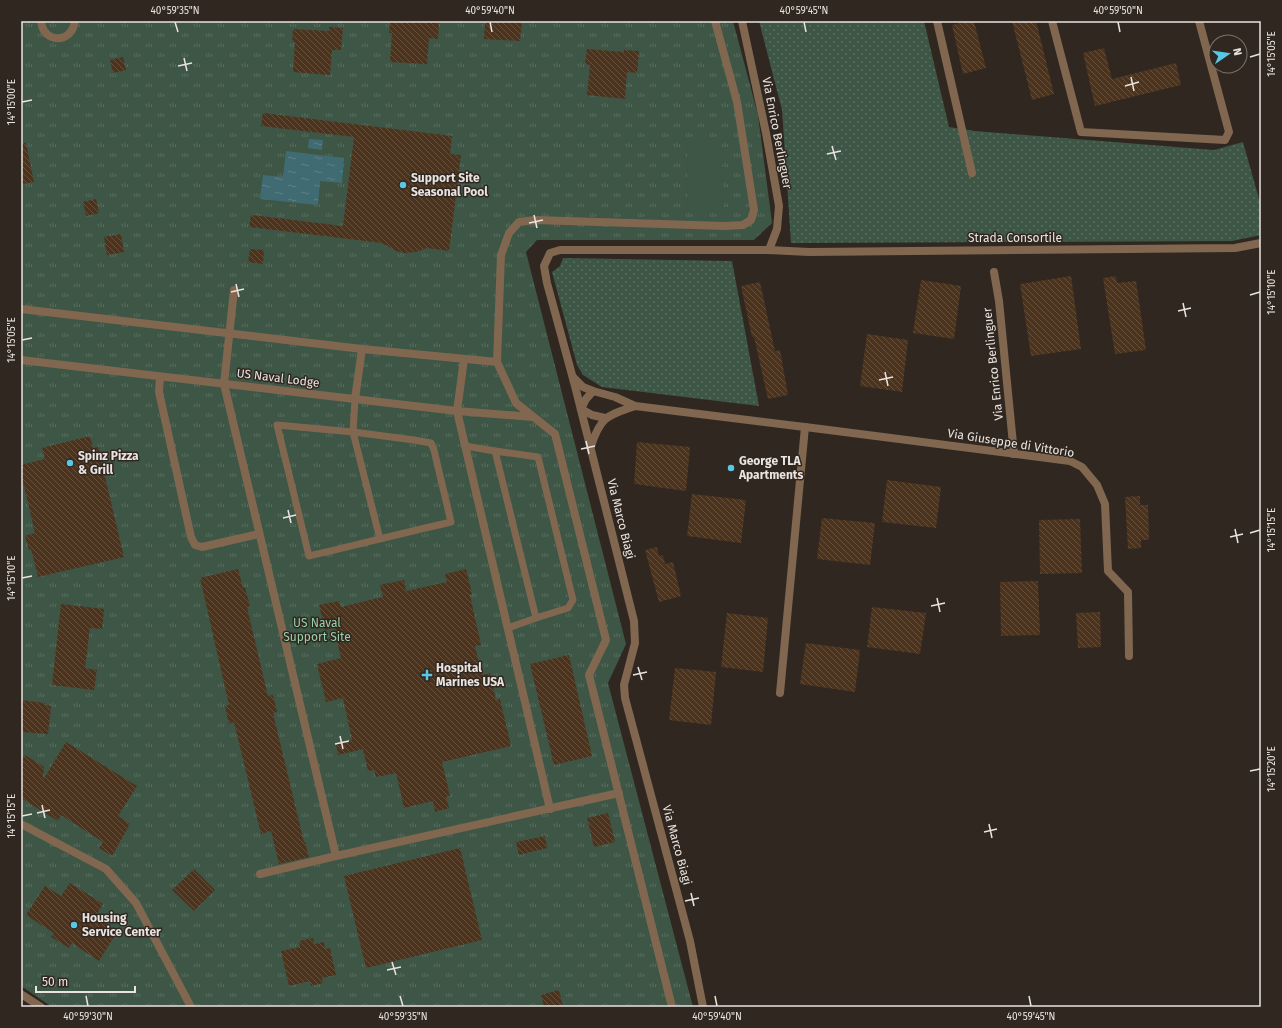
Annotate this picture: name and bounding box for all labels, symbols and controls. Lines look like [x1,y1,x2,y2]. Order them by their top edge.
text: 40°59'35"N [151,5,199,17]
text: 40°59'40"N [465,5,515,17]
text: 40°59'45"N [780,5,828,17]
text: 40°59'50"N [1093,5,1143,17]
text: 14°15'05"E [1266,31,1278,77]
north arrow [1208,34,1248,74]
text: N [1230,47,1244,57]
street label: Via Enrico Berlinguer [759,76,795,190]
text: 14°15'00"E [6,79,18,125]
place label: Support Site Seasonal Pool [411,171,488,199]
marker: Support Site Seasonal Pool [398,180,408,190]
street label: Strada Consortile [968,231,1062,245]
text: 14°15'10"E [1266,269,1278,315]
street label: Via Enrico Berlinguer [980,306,1006,421]
text: 14°15'05"E [6,317,18,363]
street label: US Naval Lodge [236,366,320,390]
street label: Via Giuseppe di Vittorio [947,426,1075,460]
place label: Spinz Pizza & Grill [78,449,139,477]
place label: George TLA Apartments [738,454,803,482]
marker: Spinz Pizza & Grill [65,458,75,468]
marker: George TLA Apartments [726,463,736,473]
street label: Via Marco Biagi [604,477,638,561]
text: 14°15'15"E [1266,508,1278,552]
text: 14°15'10"E [6,555,18,601]
park label: US Naval Support Site [283,616,351,644]
place label: Hospital Marines USA [436,661,505,689]
marker: Hospital Marines USA [421,669,433,681]
text: 14°15'20"E [1266,746,1278,792]
text: 14°15'15"E [6,794,18,838]
street label: Via Marco Biagi [660,803,694,887]
place label: Housing Service Center [82,911,161,939]
marker: Housing Service Center [69,920,79,930]
scale bar [36,968,135,994]
text: 50 m [42,975,68,989]
text: 40°59'30"N [63,1011,113,1023]
text: 40°59'35"N [379,1011,427,1023]
text: 40°59'40"N [692,1011,742,1023]
text: 40°59'45"N [1007,1011,1055,1023]

